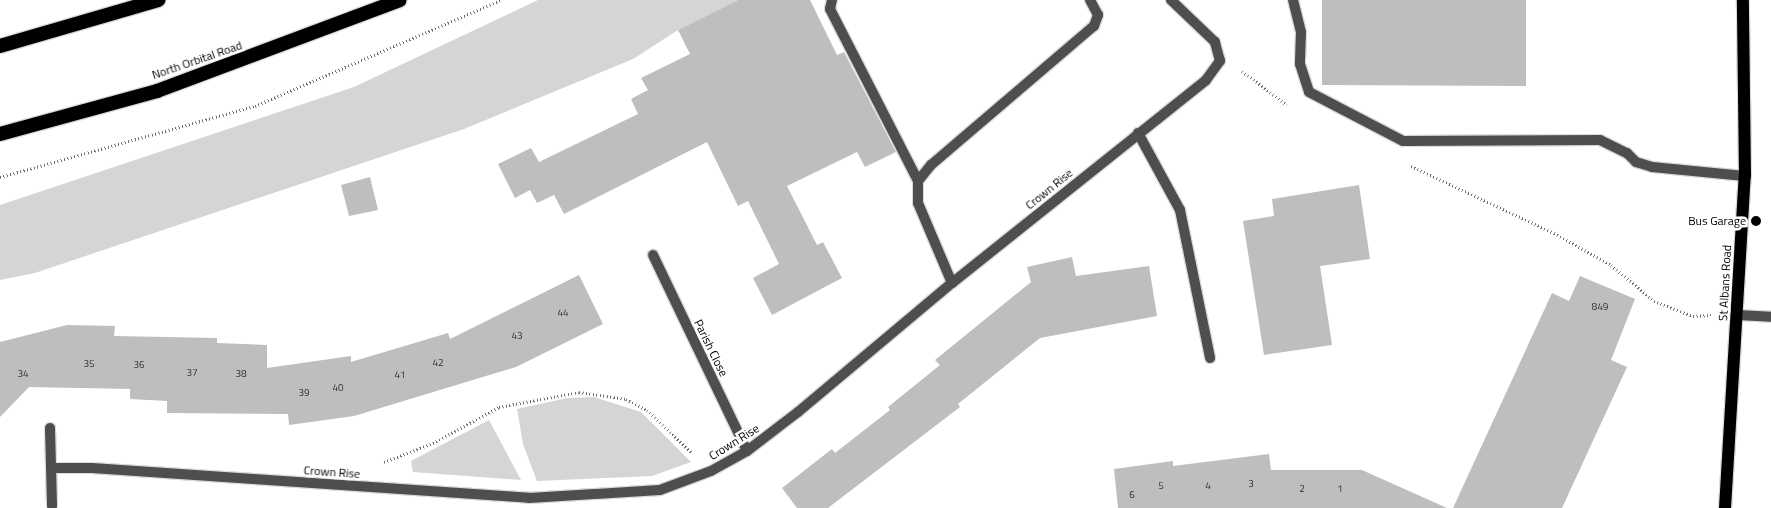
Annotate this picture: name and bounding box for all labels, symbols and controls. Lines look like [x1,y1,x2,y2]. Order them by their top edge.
street label: North Orbital Road [150,38,244,82]
street label: Crown Rise [1022,166,1076,212]
place label: Bus Garage [1688,214,1746,228]
marker: Bus Garage [1750,215,1762,227]
street label: St Albans Road [1716,245,1734,321]
house number: 849 [1592,301,1608,313]
house number: 44 [557,307,569,319]
street label: Parish Close [691,317,731,379]
house number: 43 [511,330,523,342]
house number: 42 [432,357,444,369]
house number: 35 [83,358,95,370]
house number: 36 [133,359,145,371]
house number: 37 [186,367,198,379]
house number: 34 [17,368,29,380]
house number: 38 [235,368,247,380]
house number: 41 [394,369,406,381]
house number: 40 [332,382,344,394]
house number: 39 [298,387,310,399]
street label: Crown Rise [706,421,762,463]
street label: Crown Rise [303,463,361,481]
house number: 3 [1248,478,1254,490]
house number: 5 [1158,480,1164,492]
house number: 4 [1205,480,1211,492]
house number: 2 [1299,483,1305,495]
house number: 1 [1337,483,1343,495]
house number: 6 [1129,489,1135,501]

